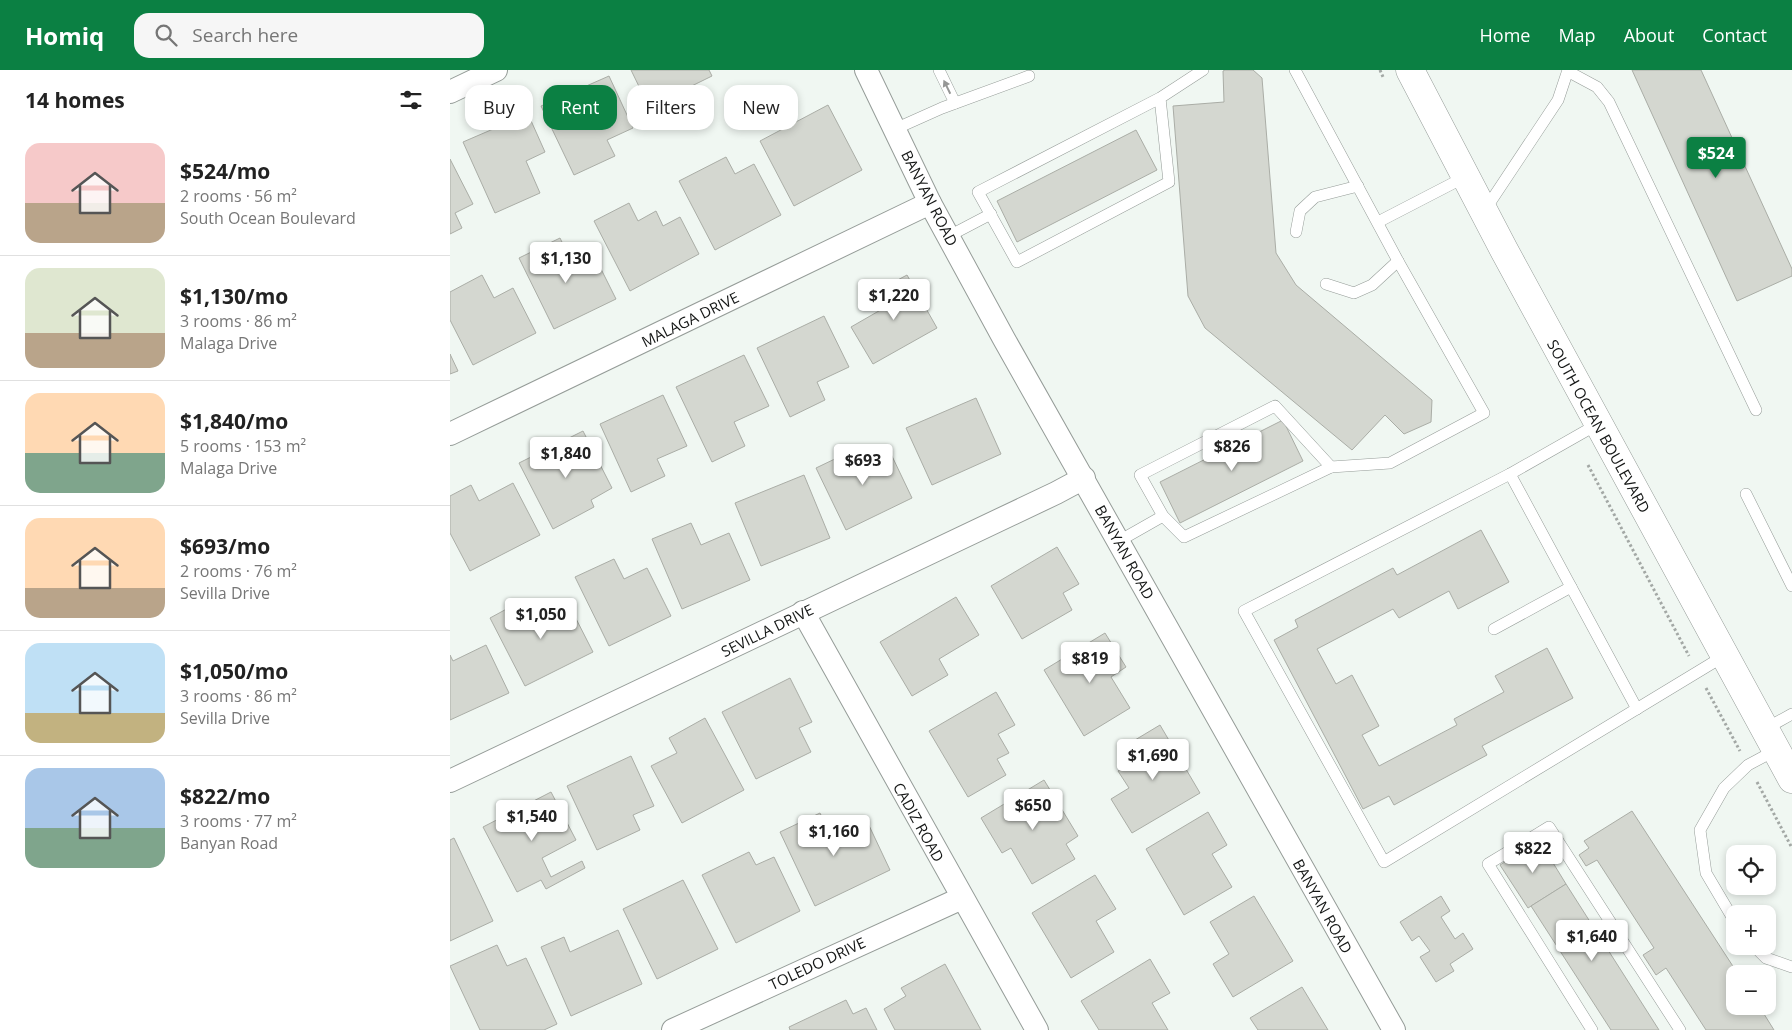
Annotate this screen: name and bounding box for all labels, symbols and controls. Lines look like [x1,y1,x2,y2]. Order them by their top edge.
search box [134,13,484,58]
text: Homiq [25,19,104,52]
icon: search [152,21,180,49]
text: Search here [192,22,298,48]
text: Home [1480,23,1530,47]
text: Map [1558,23,1596,47]
text: About [1624,23,1674,47]
text: Contact [1702,23,1767,47]
one-way arrow [943,79,951,94]
chip: Buy [465,85,533,130]
chip: Rent [543,85,617,130]
chip: Filters [627,85,714,130]
chip: New [724,85,798,130]
text: 14 homes [25,86,125,114]
icon: filters [397,86,425,114]
pin: $524 [1686,136,1746,179]
text: $524 [1698,142,1734,164]
street label: BANYAN ROAD [897,147,963,249]
text: $524/mo [180,157,270,185]
icon: home [65,163,125,223]
text: 2 rooms · 56 m² [180,185,297,207]
text: South Ocean Boulevard [180,207,356,229]
pin: $1,130 [525,242,607,284]
text: $1,130 [541,247,591,269]
pin: $1,220 [853,278,935,321]
text: $1,130/mo [180,282,288,310]
text: $1,220 [869,284,919,306]
street label: MALAGA DRIVE [638,287,742,351]
icon: home [65,288,125,348]
text: 3 rooms · 86 m² [180,310,297,332]
text: Malaga Drive [180,332,277,354]
street label: SOUTH OCEAN BOULEVARD [1543,336,1655,516]
text: $1,840/mo [180,407,288,435]
icon: home [65,413,125,473]
pin: $826 [1202,430,1262,472]
text: 5 rooms · 153 m² [180,435,306,457]
text: $826 [1214,435,1250,457]
pin: $1,840 [525,436,607,479]
text: $1,840 [541,442,591,464]
pin: $693 [833,444,893,486]
text: $693 [845,449,881,471]
text: Malaga Drive [180,457,277,479]
street label: BANYAN ROAD [1091,501,1159,603]
text: $693/mo [180,532,270,560]
icon: home [65,538,125,598]
text: 2 rooms · 76 m² [180,560,297,582]
text: Sevilla Drive [180,582,270,604]
pin: $1,050 [500,598,582,640]
street label: SEVILLA DRIVE [718,599,816,661]
text: $1,050 [516,603,566,625]
pin: $819 [1060,642,1120,684]
text: $819 [1072,647,1108,669]
text: $1,050/mo [180,657,288,685]
icon: home [65,663,125,723]
text: 3 rooms · 86 m² [180,685,297,707]
text: Sevilla Drive [180,707,270,729]
pin: $1,690 [1112,738,1194,781]
text: $1,690 [1128,744,1178,766]
street label: CADIZ ROAD [889,779,949,865]
text: $822/mo [180,782,270,810]
icon: home [65,788,125,848]
pin: $650 [1003,788,1063,831]
text: $650 [1015,794,1051,816]
pin: $1,540 [491,800,573,842]
text: $1,540 [507,805,557,827]
text: 3 rooms · 77 m² [180,810,297,832]
pin: $1,160 [793,814,875,857]
text: $1,160 [809,820,859,842]
text: Banyan Road [180,832,278,854]
pin: $822 [1503,832,1563,874]
text: $822 [1515,837,1551,859]
map controls [1726,845,1776,1015]
button: locate [1726,845,1776,895]
street label: BANYAN ROAD [1289,855,1357,957]
button: + [1726,905,1776,955]
pin: $1,640 [1551,920,1633,962]
text: $1,640 [1567,925,1617,947]
street label: TOLEDO DRIVE [766,932,868,994]
button: − [1726,965,1776,1015]

